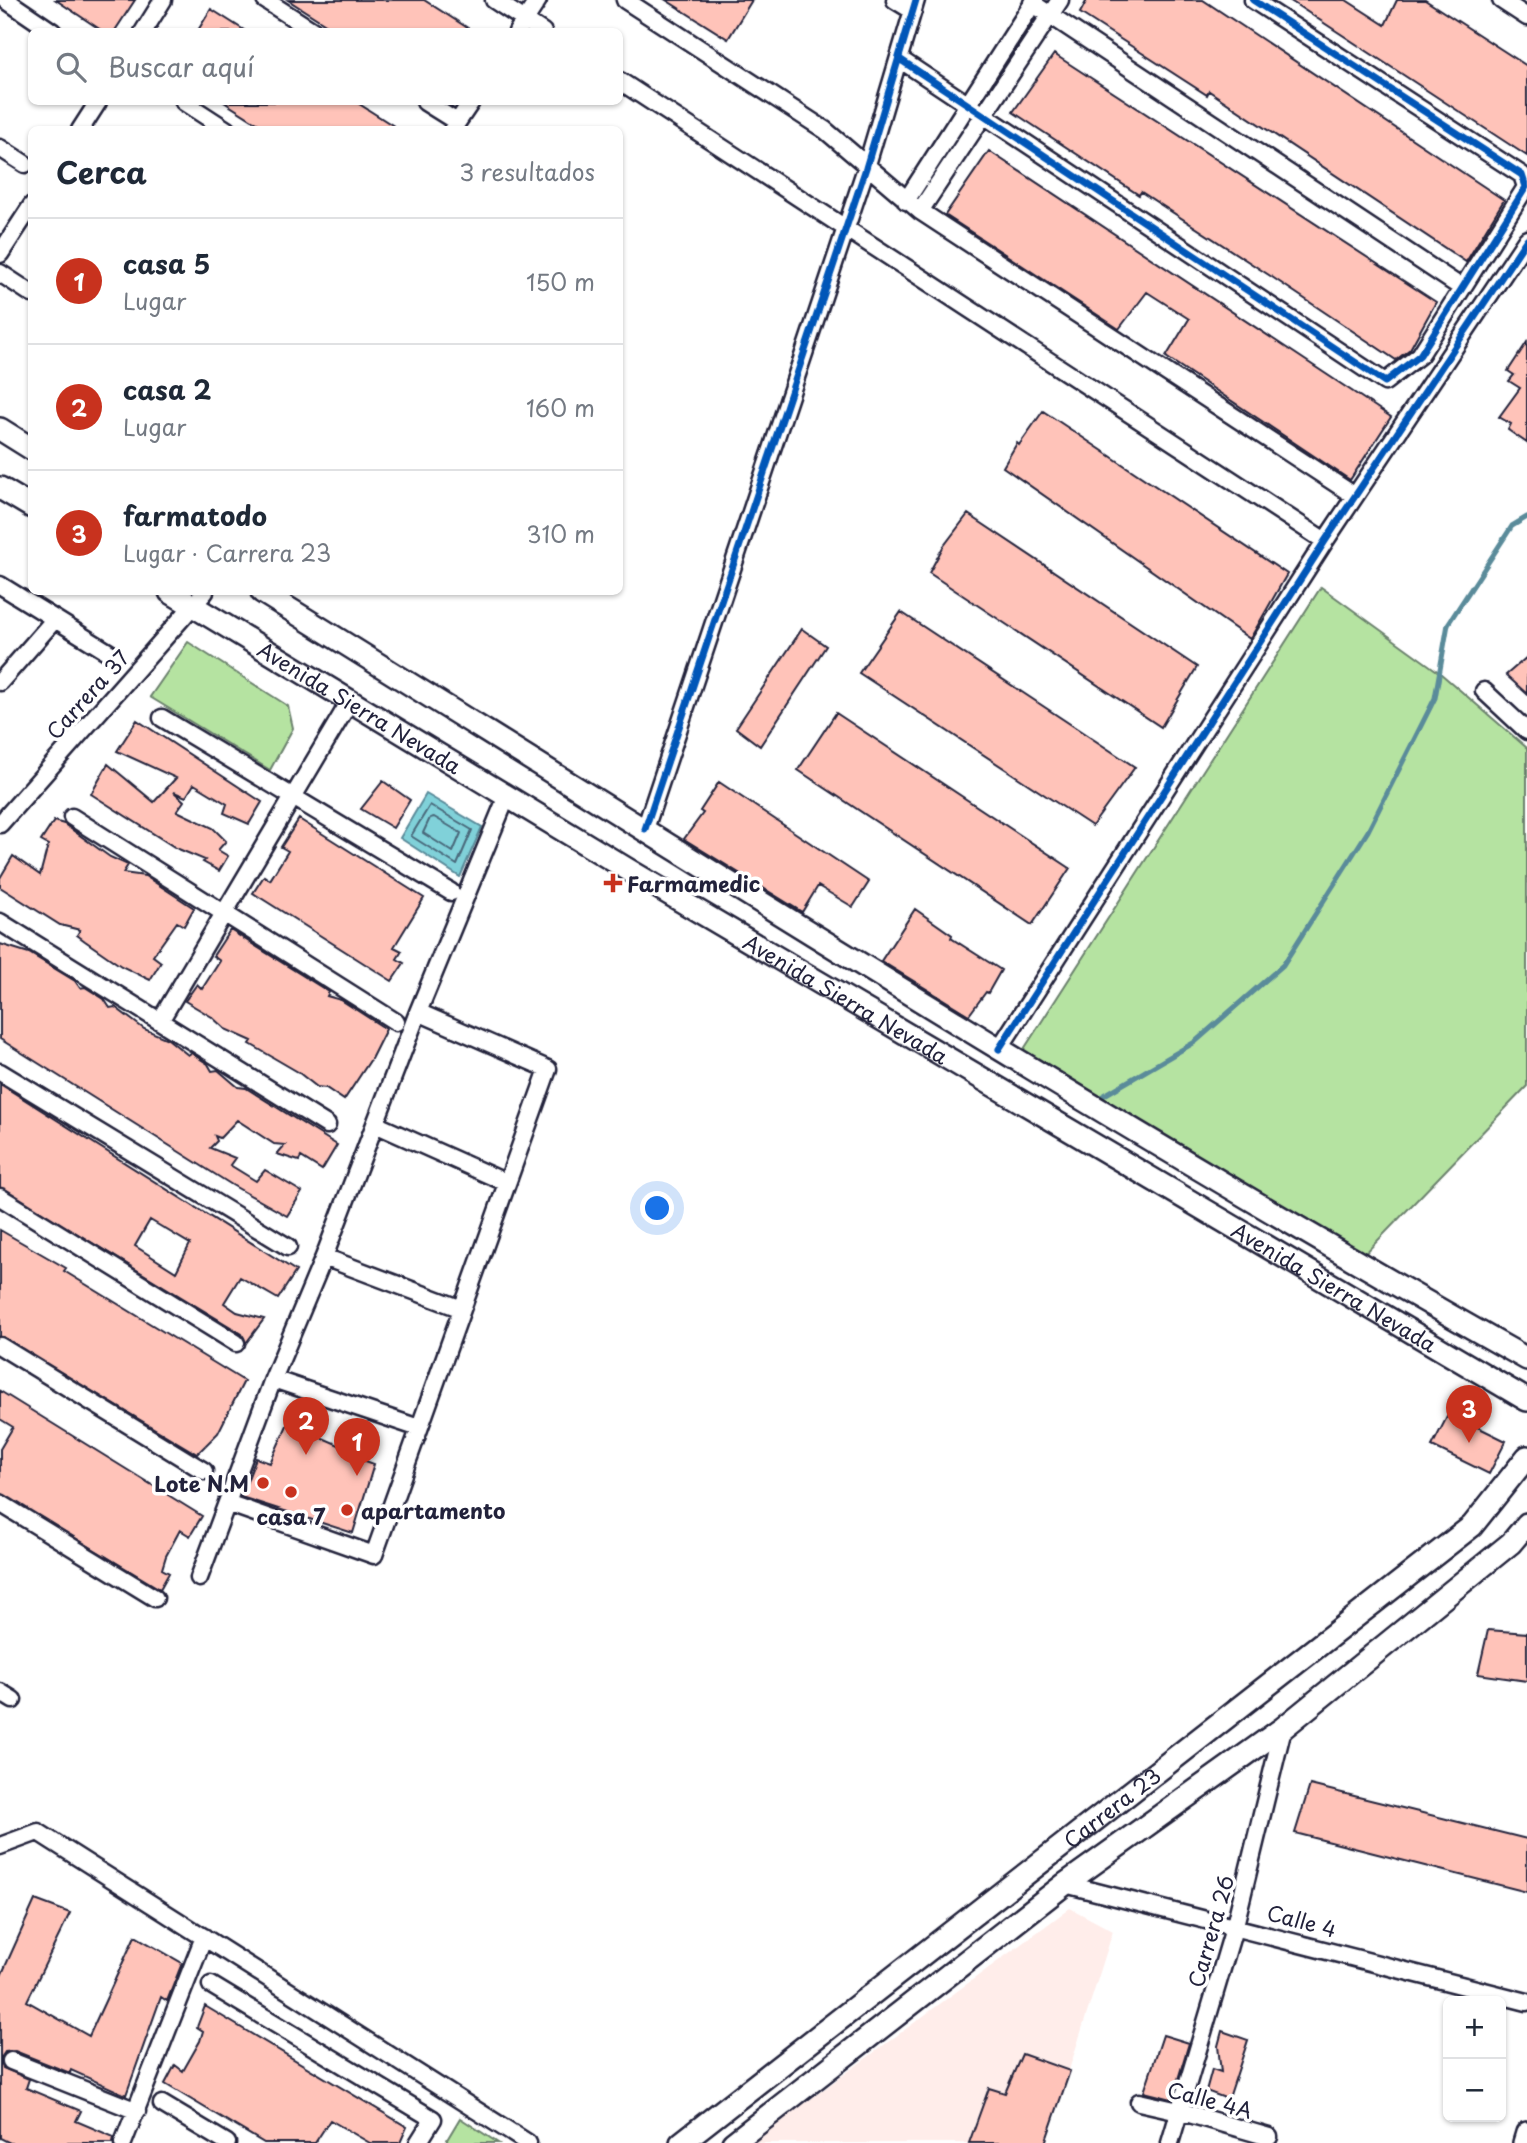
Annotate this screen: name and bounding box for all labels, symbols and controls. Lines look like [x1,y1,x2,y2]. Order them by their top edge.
search box [28,28,623,105]
text: Buscar aquí [108,47,254,86]
icon: search [52,48,90,86]
text: Cerca [56,149,147,194]
text: 3 resultados [459,154,595,189]
text: casa 5 [123,244,211,283]
text: 1 [74,264,85,299]
text: 150 m [526,264,595,299]
text: Lugar [123,283,186,318]
text: casa 2 [123,370,212,409]
text: 2 [71,390,87,425]
text: 160 m [526,390,595,425]
text: Lugar [123,409,186,444]
text: farmatodo [123,496,267,535]
text: 3 [71,516,87,551]
text: 310 m [526,516,595,551]
text: Lugar · Carrera 23 [123,535,331,570]
street label: Avenida Sierra Nevada [252,633,468,781]
street label: Carrera 37 [38,642,136,746]
place label: Farmamedic [627,867,760,899]
marker: Farmamedic [605,875,621,891]
street label: Avenida Sierra Nevada [738,925,955,1072]
your location [640,1191,674,1225]
street label: Avenida Sierra Nevada [1226,1213,1443,1360]
pin: 3 [1446,1385,1492,1443]
pin: 2 [283,1397,329,1455]
pin: 1 [334,1418,380,1476]
place label: Lote N.M [154,1467,249,1499]
marker: Lote N.M [255,1475,271,1491]
marker: casa 7 [283,1484,299,1500]
place label: apartamento [361,1494,505,1526]
place label: casa 7 [257,1500,326,1532]
marker: apartamento [339,1502,355,1518]
street label: Carrera 23 [1056,1759,1167,1855]
street label: Carrera 26 [1179,1871,1241,1991]
street label: Calle 4 [1264,1895,1340,1945]
map controls [1443,1996,1506,2122]
button: + [1443,1996,1506,2059]
button: − [1443,2059,1506,2122]
street label: Calle 4A [1164,2072,1256,2126]

